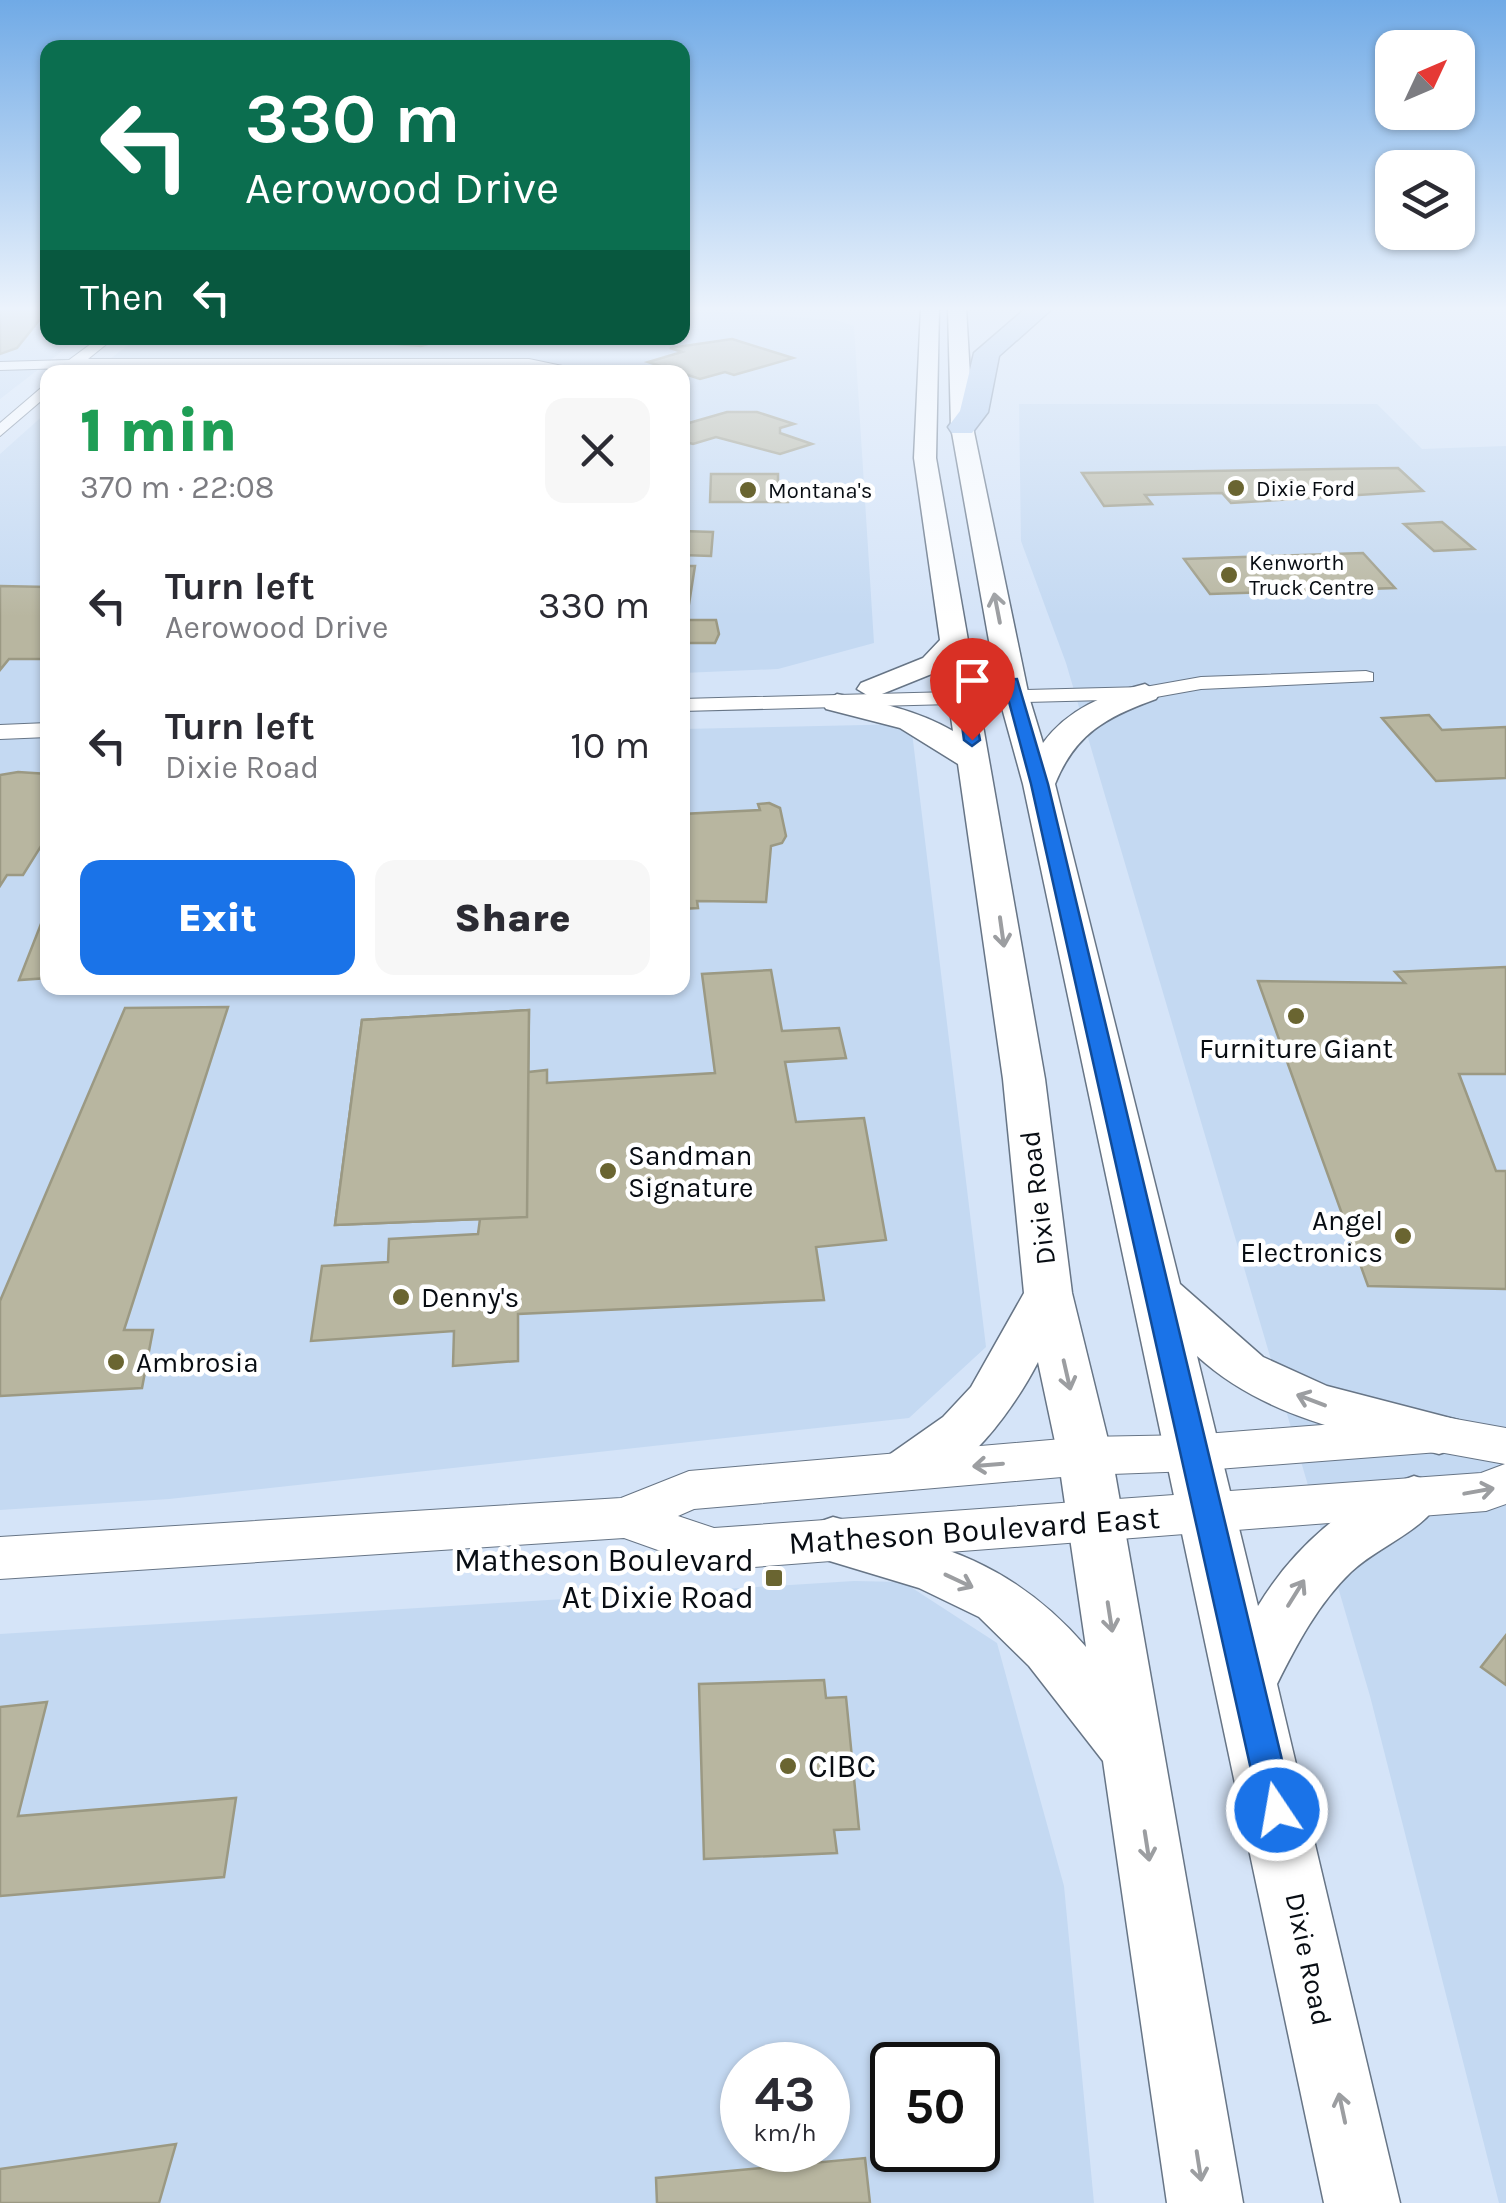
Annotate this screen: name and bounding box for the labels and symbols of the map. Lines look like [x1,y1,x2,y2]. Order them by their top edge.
north arrow [1375,30,1475,130]
place label: Dixie Ford [1256,476,1355,502]
marker: Dixie Ford [1225,477,1247,499]
place label: Montana's [768,478,872,504]
marker: Montana's [737,479,759,501]
place label: Kenworth Truck Centre [1249,550,1374,601]
marker: Kenworth Truck Centre [1218,564,1240,586]
one-way arrow [987,592,1006,624]
pin [930,638,1015,741]
one-way arrow [993,915,1011,948]
marker: Furniture Giant [1285,1005,1307,1027]
place label: Furniture Giant [1199,1032,1393,1065]
street label: Dixie Road [1013,1129,1062,1267]
place label: Sandman Signature [628,1139,753,1204]
marker: Sandman Signature [597,1160,619,1182]
place label: Angel Electronics [1240,1204,1383,1269]
marker: Angel Electronics [1392,1225,1414,1247]
place label: Denny's [421,1281,519,1314]
marker: Denny's [390,1286,412,1308]
place label: Ambrosia [136,1346,259,1379]
marker: Ambrosia [105,1351,127,1373]
one-way arrow [1059,1358,1077,1390]
one-way arrow [1296,1389,1327,1407]
one-way arrow [973,1455,1005,1474]
one-way arrow [1462,1481,1495,1500]
street label: Matheson Boulevard East [787,1499,1161,1562]
place label: Matheson Boulevard At Dixie Road [454,1542,754,1616]
marker: Matheson Boulevard At Dixie Road [763,1567,785,1589]
one-way arrow [943,1572,973,1591]
one-way arrow [1286,1580,1306,1608]
one-way arrow [1101,1600,1120,1633]
place label: CIBC [808,1748,876,1785]
marker: CIBC [777,1755,799,1777]
position arrow [1225,1758,1329,1862]
one-way arrow [1138,1829,1156,1861]
street label: Dixie Road [1278,1890,1339,2029]
speed limit sign: 50 [870,2042,1000,2172]
one-way arrow [1331,2093,1350,2125]
one-way arrow [1190,2150,1209,2182]

